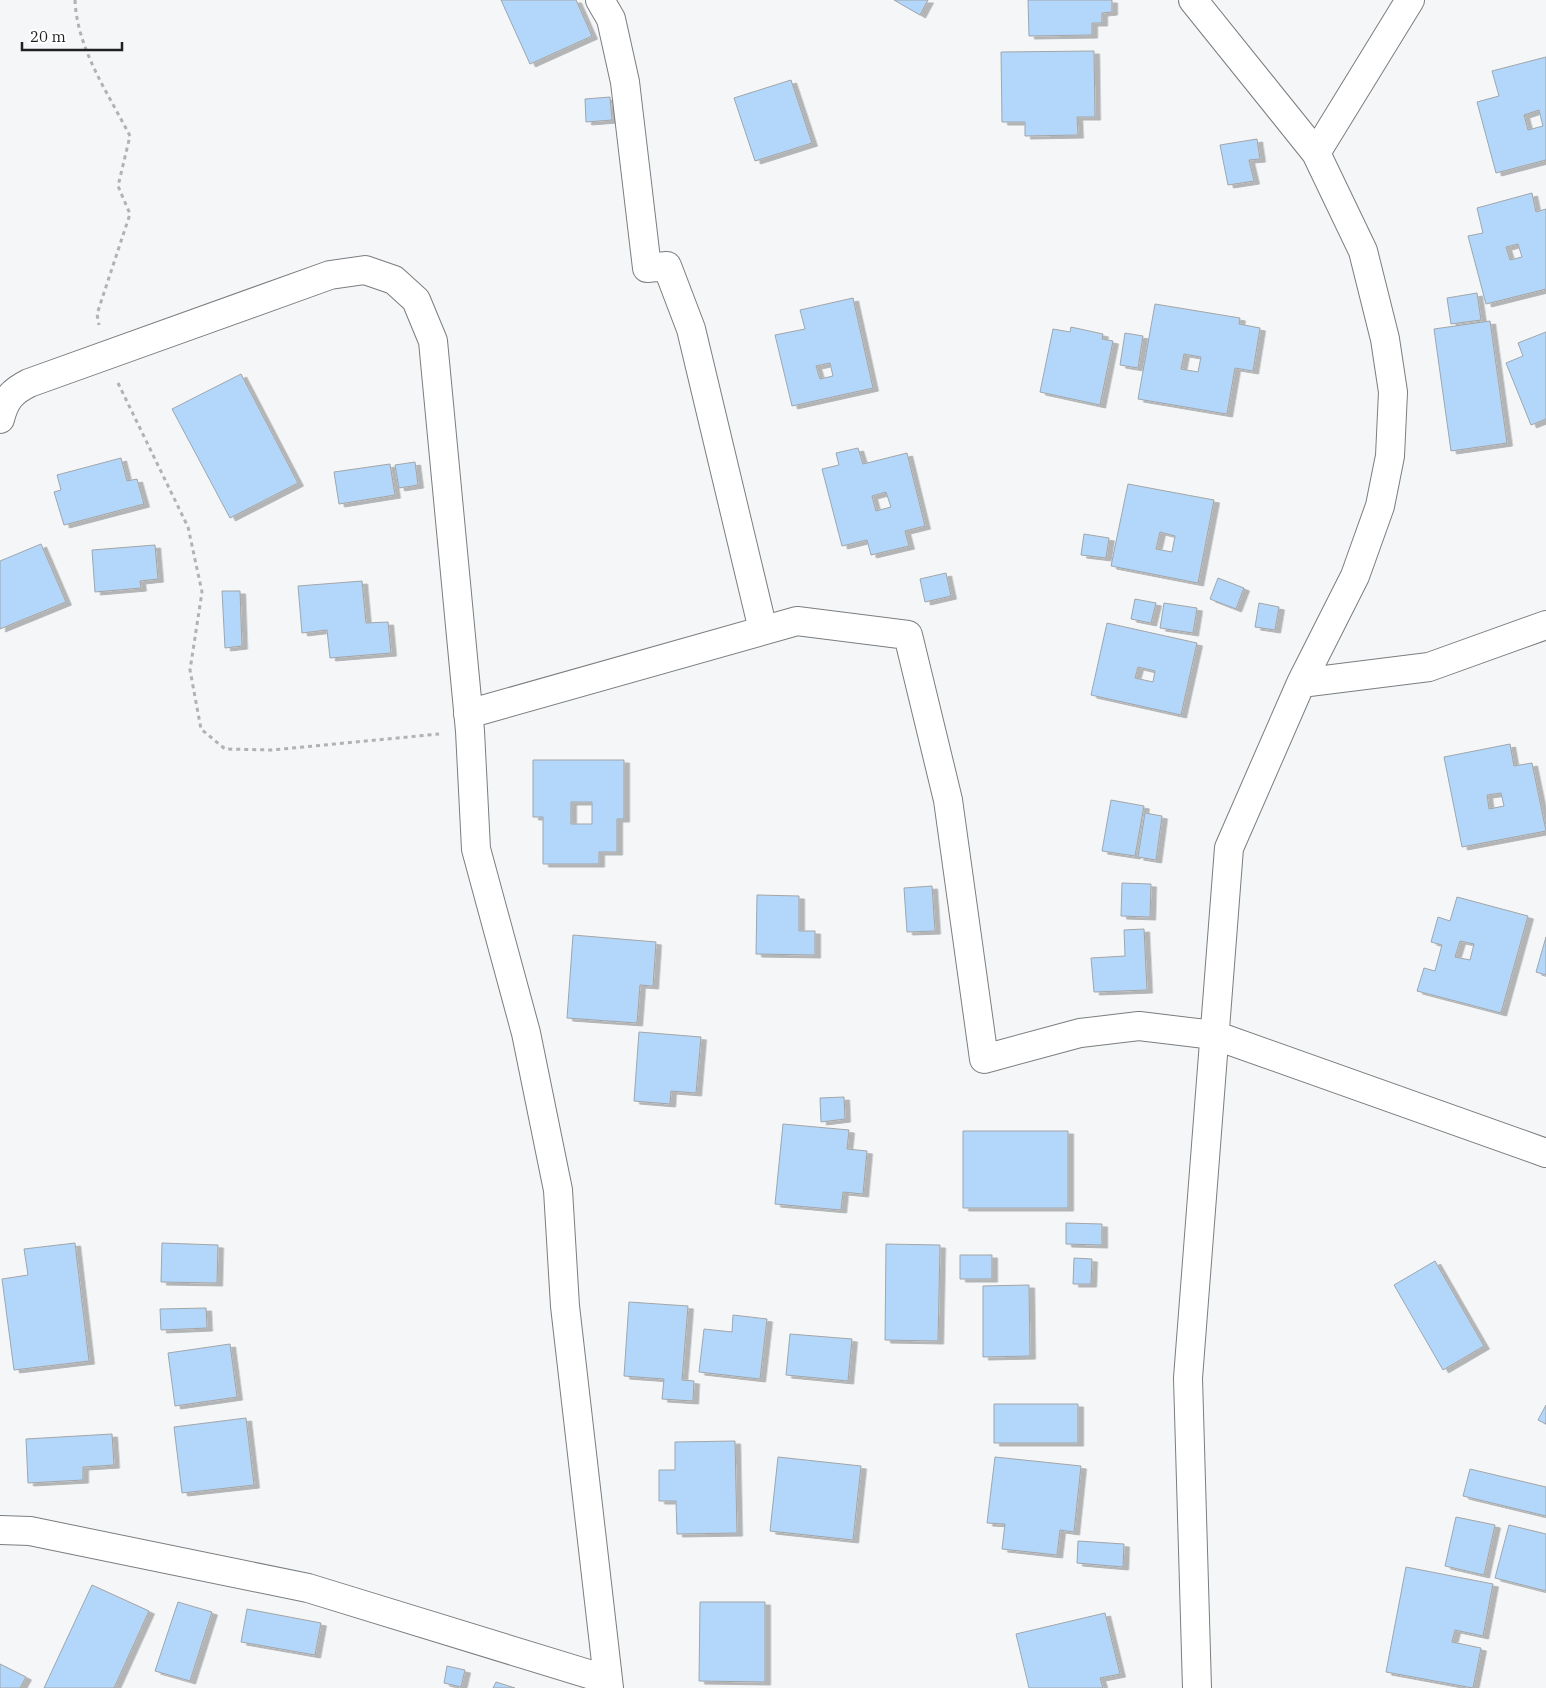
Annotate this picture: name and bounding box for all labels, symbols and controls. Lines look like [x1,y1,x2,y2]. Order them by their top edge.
scale bar [22,20,122,52]
text: 20 m [30,27,66,46]

